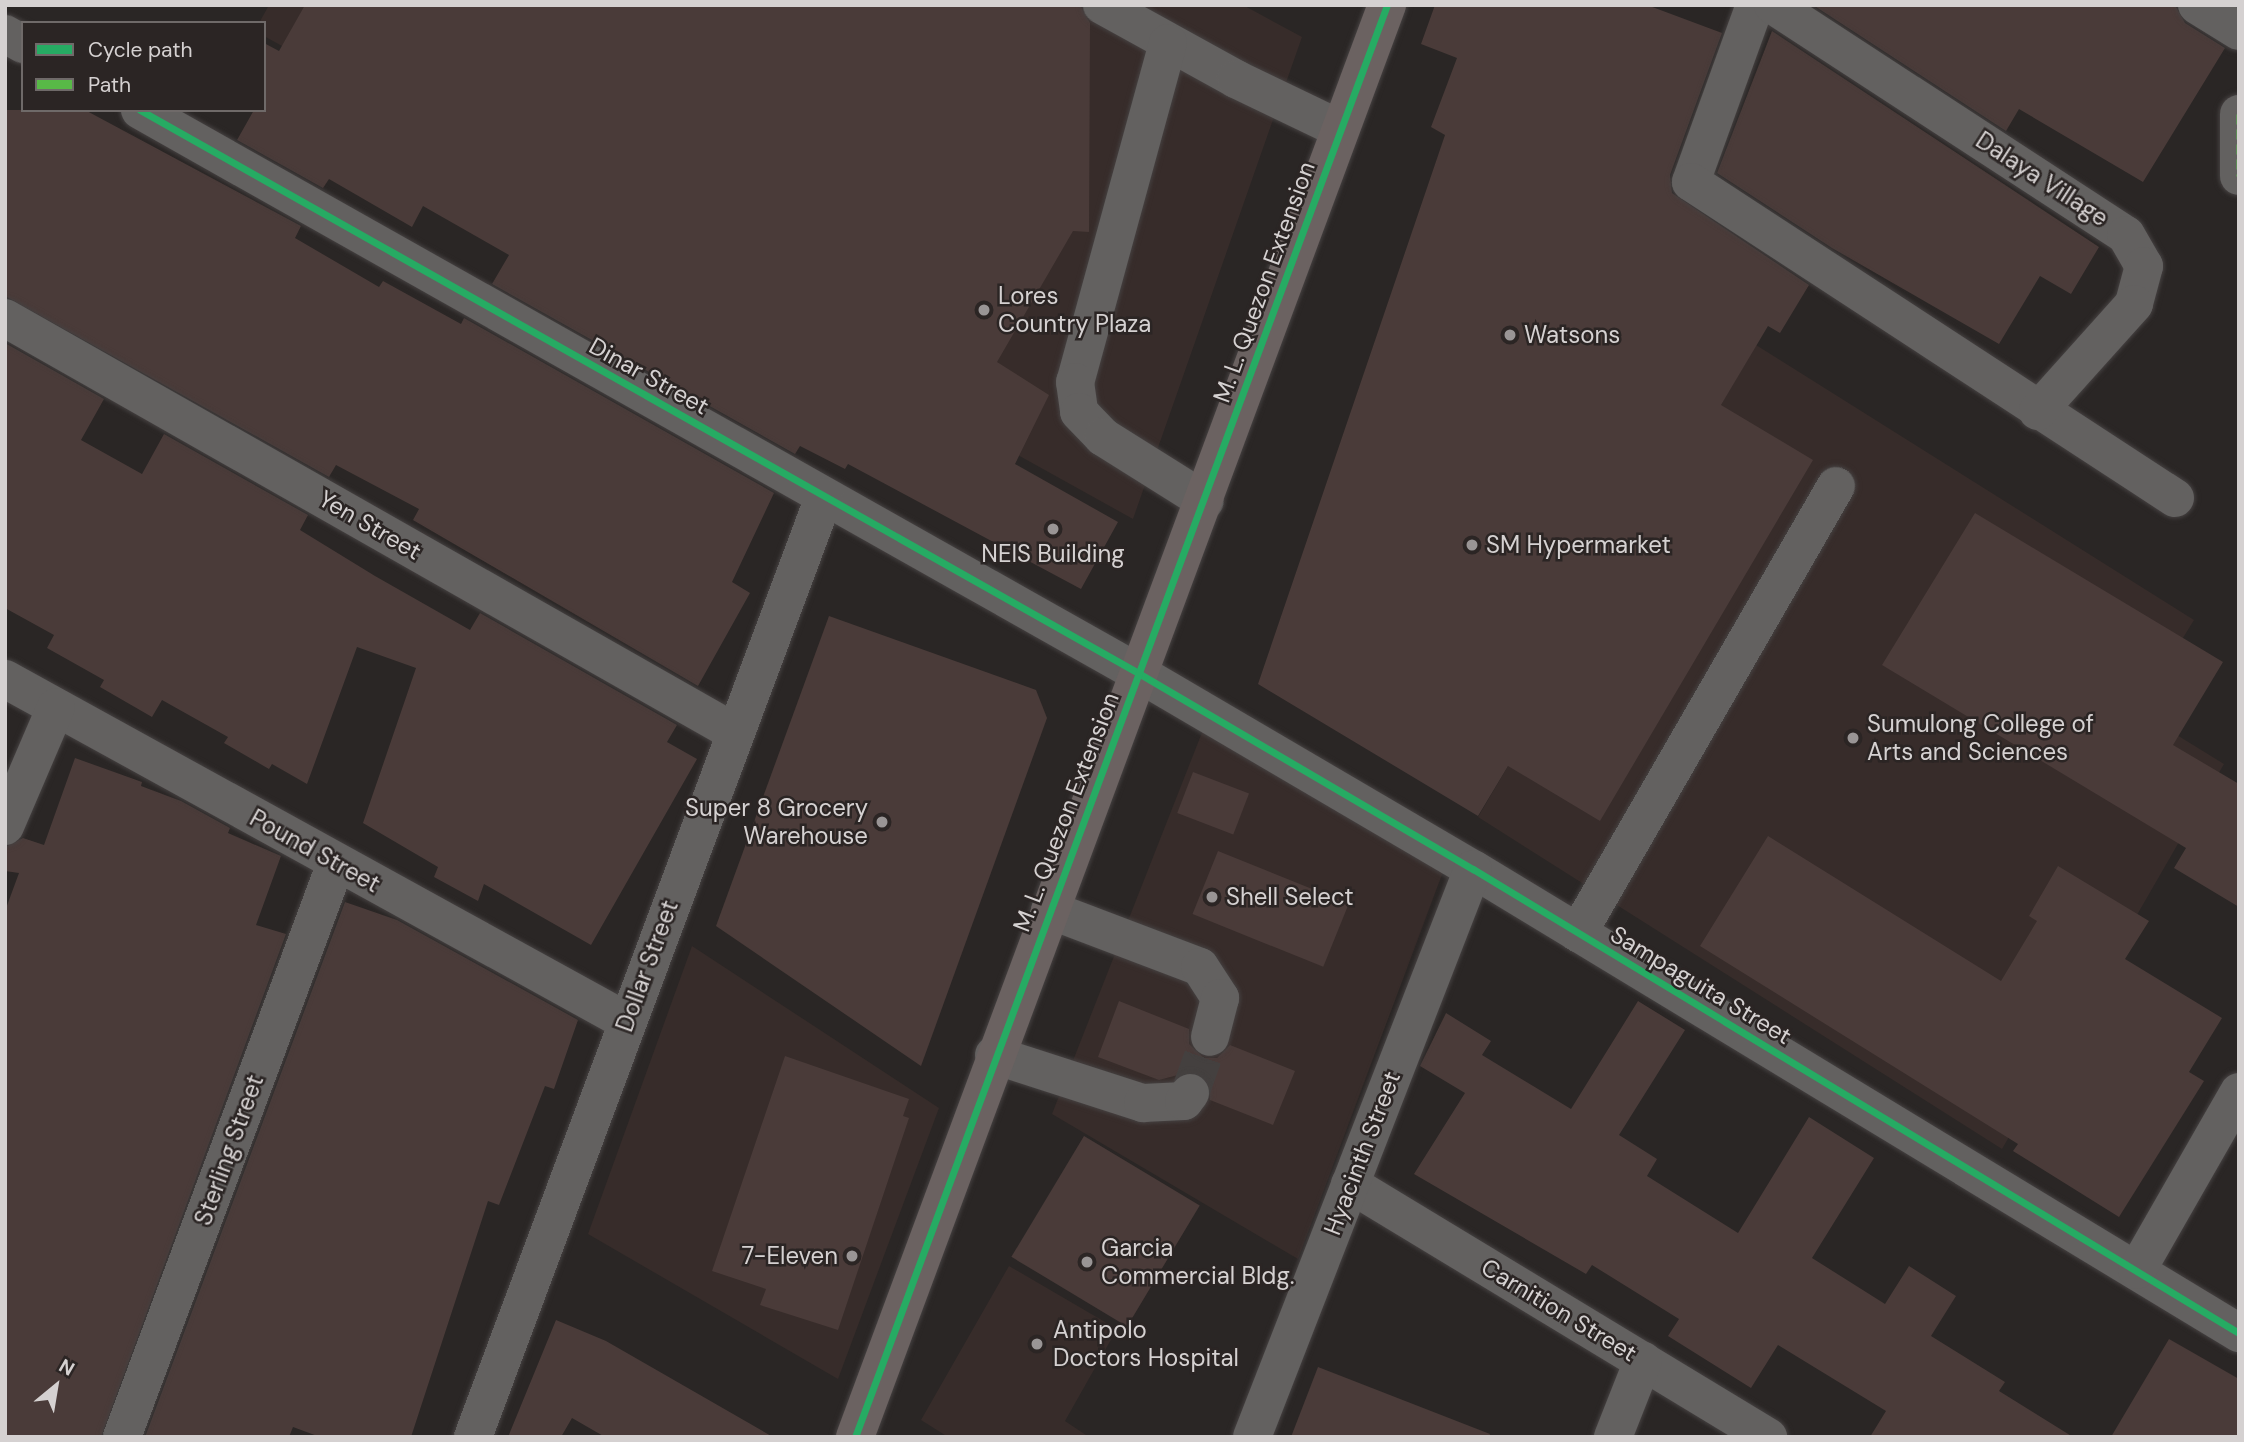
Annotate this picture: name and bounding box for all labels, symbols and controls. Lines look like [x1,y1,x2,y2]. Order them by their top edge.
legend [21,21,266,112]
text: Cycle path [88,36,193,64]
text: Path [88,71,131,99]
street label: Dalaya Village [1971,126,2113,232]
street label: M. L. Quezon Extension [1207,158,1321,406]
place label: Lores Country Plaza [998,282,1151,338]
marker: Lores Country Plaza [976,302,992,318]
place label: Watsons [1524,321,1620,349]
marker: Watsons [1502,327,1518,343]
street label: Dinar Street [584,331,714,421]
street label: Yen Street [314,484,426,566]
marker: NEIS Building [1045,521,1061,537]
place label: SM Hypermarket [1486,531,1671,559]
marker: SM Hypermarket [1464,537,1480,553]
place label: NEIS Building [981,540,1125,568]
street label: M. L. Quezon Extension [1007,688,1125,936]
place label: Sumulong College of Arts and Sciences [1867,710,2094,766]
marker: Sumulong College of Arts and Sciences [1845,730,1861,746]
place label: Super 8 Grocery Warehouse [685,794,868,850]
street label: Pound Street [245,803,385,899]
marker: Super 8 Grocery Warehouse [874,814,890,830]
place label: Shell Select [1226,883,1354,911]
marker: Shell Select [1204,889,1220,905]
street label: Dollar Street [610,896,684,1036]
street label: Sampaguita Street [1605,920,1797,1050]
street label: Hyacinth Street [1318,1067,1406,1239]
street label: Sterling Street [188,1071,270,1229]
place label: Garcia Commercial Bldg. [1101,1234,1295,1290]
place label: 7-Eleven [741,1242,838,1270]
marker: 7-Eleven [844,1248,860,1264]
street label: Carnition Street [1476,1252,1642,1368]
marker: Garcia Commercial Bldg. [1079,1254,1095,1270]
place label: Antipolo Doctors Hospital [1053,1316,1239,1372]
marker: Antipolo Doctors Hospital [1027,1334,1047,1354]
north arrow [21,1351,91,1421]
text: N [54,1353,79,1382]

